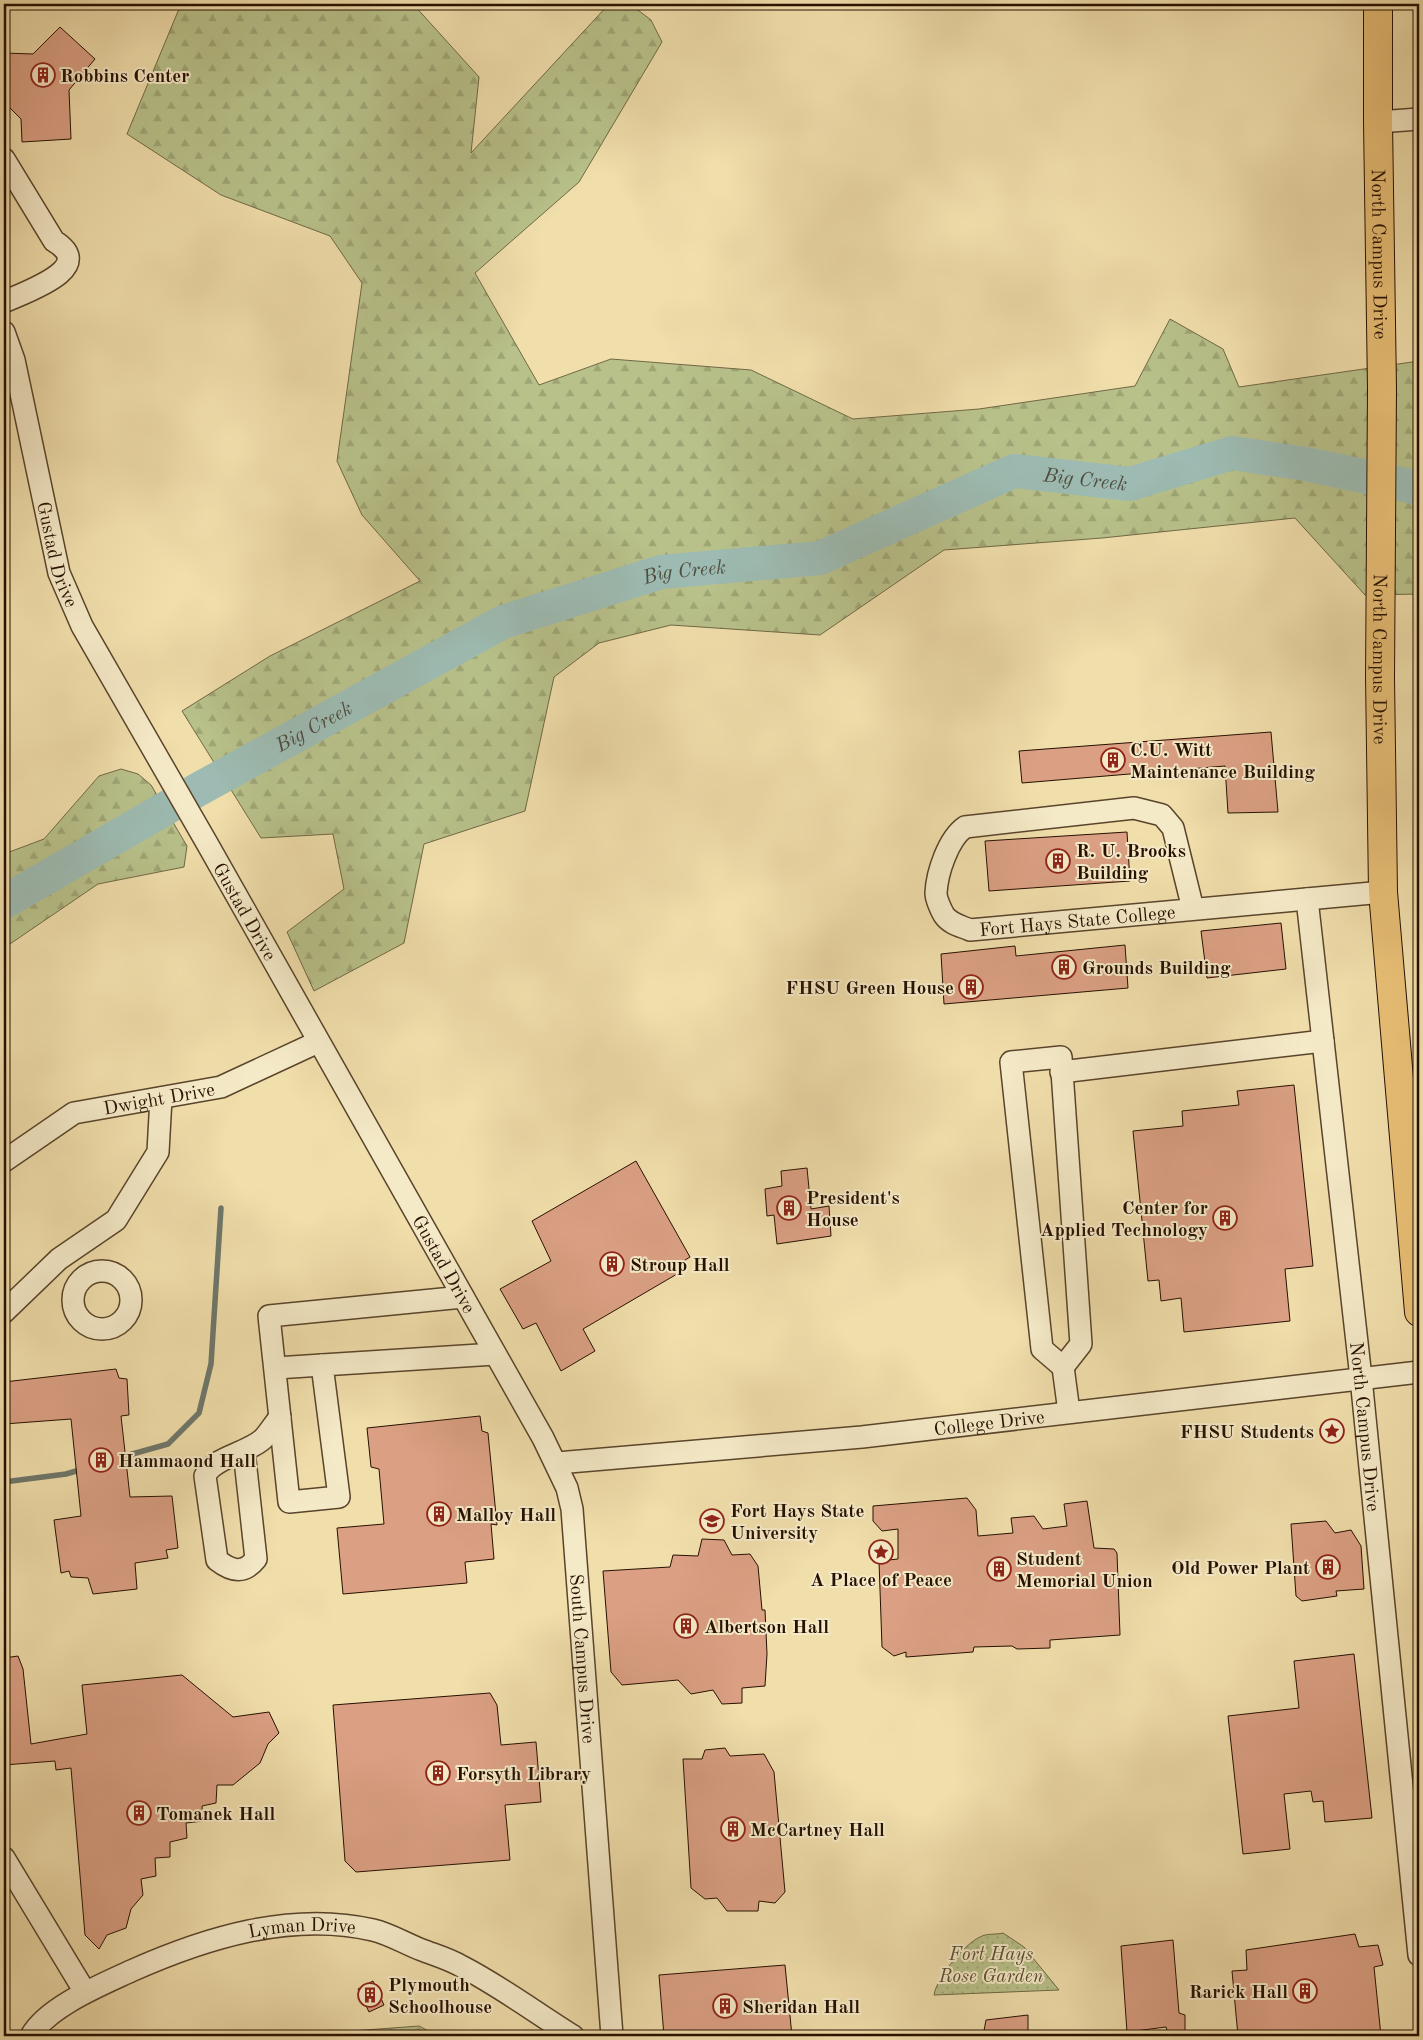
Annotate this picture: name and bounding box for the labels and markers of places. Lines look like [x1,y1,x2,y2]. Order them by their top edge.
building icon: Robbins Center [30,62,56,88]
place label: Robbins Center [60,68,189,87]
place label: C.U. Witt Maintenance Building [1130,742,1315,783]
building icon: C.U. Witt Maintenance Building [1100,747,1126,773]
place label: R. U. Brooks Building [1076,843,1186,884]
building icon: R. U. Brooks Building [1045,848,1071,874]
building icon: Grounds Building [1051,954,1077,980]
place label: Grounds Building [1082,960,1231,979]
building icon: FHSU Green House [958,974,984,1000]
place label: FHSU Green House [785,980,954,999]
place label: President's House [806,1190,900,1231]
building icon: President's House [776,1195,802,1221]
place label: Center for Applied Technology [1040,1200,1208,1241]
building icon: Center for Applied Technology [1212,1205,1238,1231]
building icon: Stroup Hall [599,1251,625,1277]
place label: Stroup Hall [630,1257,730,1276]
place icon: FHSU Students [1319,1418,1345,1444]
place label: FHSU Students [1180,1424,1314,1443]
building icon: Hammaond Hall [88,1447,114,1473]
place label: Hammaond Hall [118,1453,256,1472]
building icon: Malloy Hall [426,1501,452,1527]
place label: Fort Hays State University [730,1503,864,1544]
place label: Malloy Hall [456,1507,556,1526]
school or university icon: Fort Hays State University [699,1508,725,1534]
place icon: A Place of Peace [868,1539,894,1565]
place label: Student Memorial Union [1016,1551,1153,1592]
building icon: Old Power Plant [1315,1554,1341,1580]
building icon: Student Memorial Union [986,1556,1012,1582]
place label: Old Power Plant [1171,1560,1310,1579]
place label: A Place of Peace [810,1572,952,1591]
building icon: Albertson Hall [673,1613,699,1639]
place label: Albertson Hall [704,1619,829,1638]
building icon: Forsyth Library [425,1760,451,1786]
place label: Forsyth Library [456,1766,591,1785]
building icon: Tomanek Hall [126,1800,152,1826]
place label: Tomanek Hall [156,1806,275,1825]
building icon: McCartney Hall [720,1816,746,1842]
place label: McCartney Hall [750,1822,885,1841]
place label: Plymouth Schoolhouse [388,1977,492,2018]
building icon: Rarick Hall [1292,1978,1318,2004]
building icon: Plymouth Schoolhouse [357,1982,383,2008]
place label: Rarick Hall [1189,1984,1288,2003]
building icon: Sheridan Hall [712,1993,738,2019]
place label: Sheridan Hall [742,1999,860,2018]

